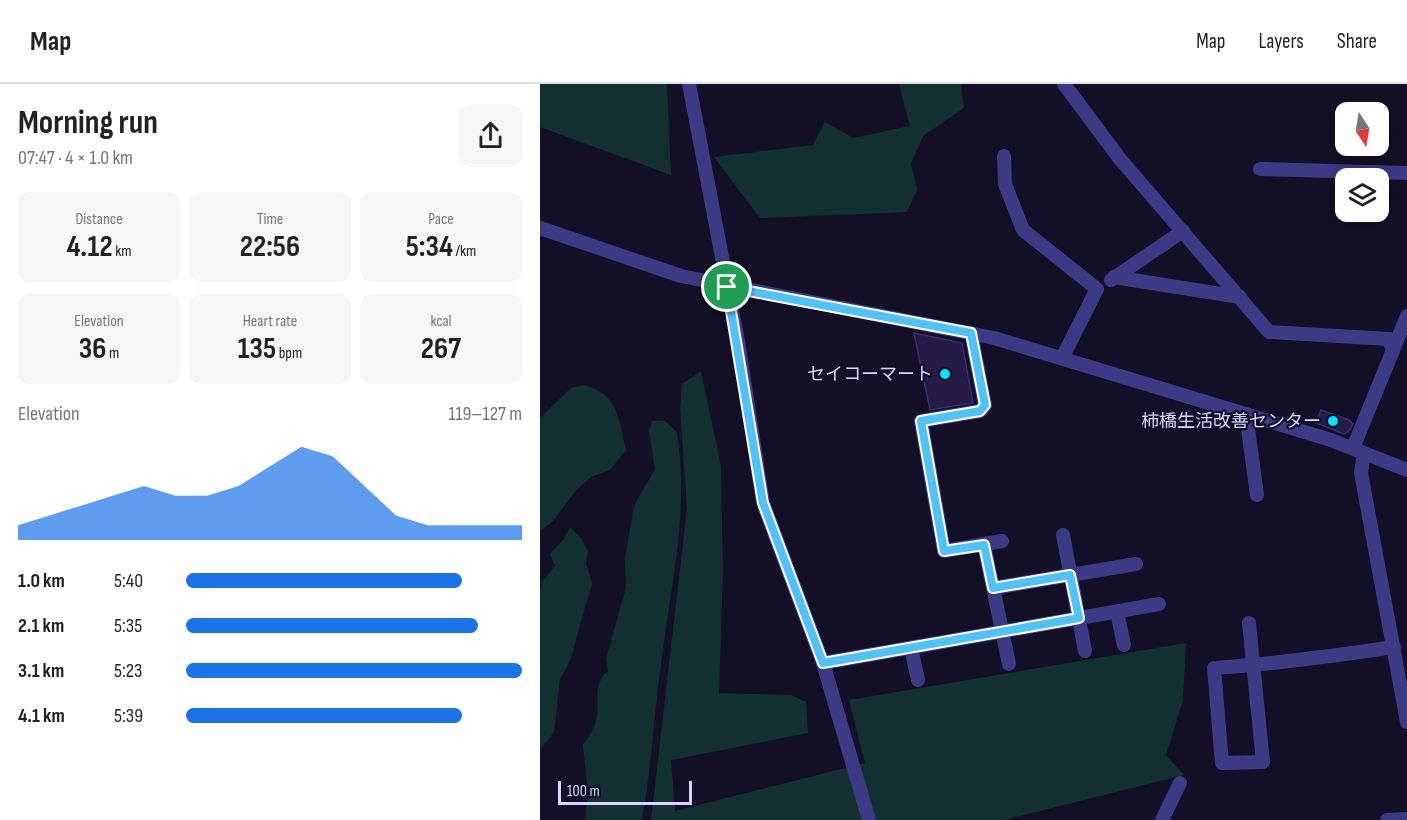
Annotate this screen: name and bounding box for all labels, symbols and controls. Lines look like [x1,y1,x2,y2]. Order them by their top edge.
text: Map [30,25,71,58]
text: Map [1196,29,1225,54]
text: Layers [1258,29,1304,54]
text: Share [1337,29,1377,54]
north arrow [1335,102,1389,156]
map controls [1335,102,1389,222]
text: Morning run [18,103,158,143]
button: share [459,104,522,167]
text: 07:47 · 4 × 1.0 km [18,146,133,170]
button: layers [1335,168,1389,222]
text: Distance [75,210,123,229]
text: Time [257,210,283,229]
text: Pace [428,210,454,229]
text: 4.12 [66,229,113,265]
text: 22:56 [240,229,300,265]
text: 5:34 [406,229,453,265]
text: km [113,242,132,261]
text: /km [453,242,476,261]
pin [701,261,752,312]
icon: arrive [710,270,743,303]
text: Elevation [74,312,124,331]
text: Heart rate [243,312,297,331]
text: kcal [430,312,452,331]
text: 36 [79,331,106,367]
text: 135 [238,331,276,367]
text: 267 [421,331,461,367]
text: m [106,344,119,363]
text: bpm [276,344,302,363]
place label: セイコーマート [807,364,933,385]
marker: セイコーマート [938,367,952,381]
text: Elevation [18,402,80,426]
text: 119–127 m [449,402,522,426]
place label: 柿橋生活改善センター [1141,411,1321,432]
marker: 柿橋生活改善センター [1326,414,1340,428]
text: 1.0 km [18,569,65,593]
text: 5:40 [114,569,143,593]
text: 2.1 km [18,614,64,638]
text: 5:35 [114,614,142,638]
text: 3.1 km [18,659,64,683]
text: 5:23 [114,659,142,683]
text: 4.1 km [18,704,65,728]
text: 5:39 [114,704,143,728]
scale bar [558,778,692,806]
text: 100 m [567,782,600,801]

